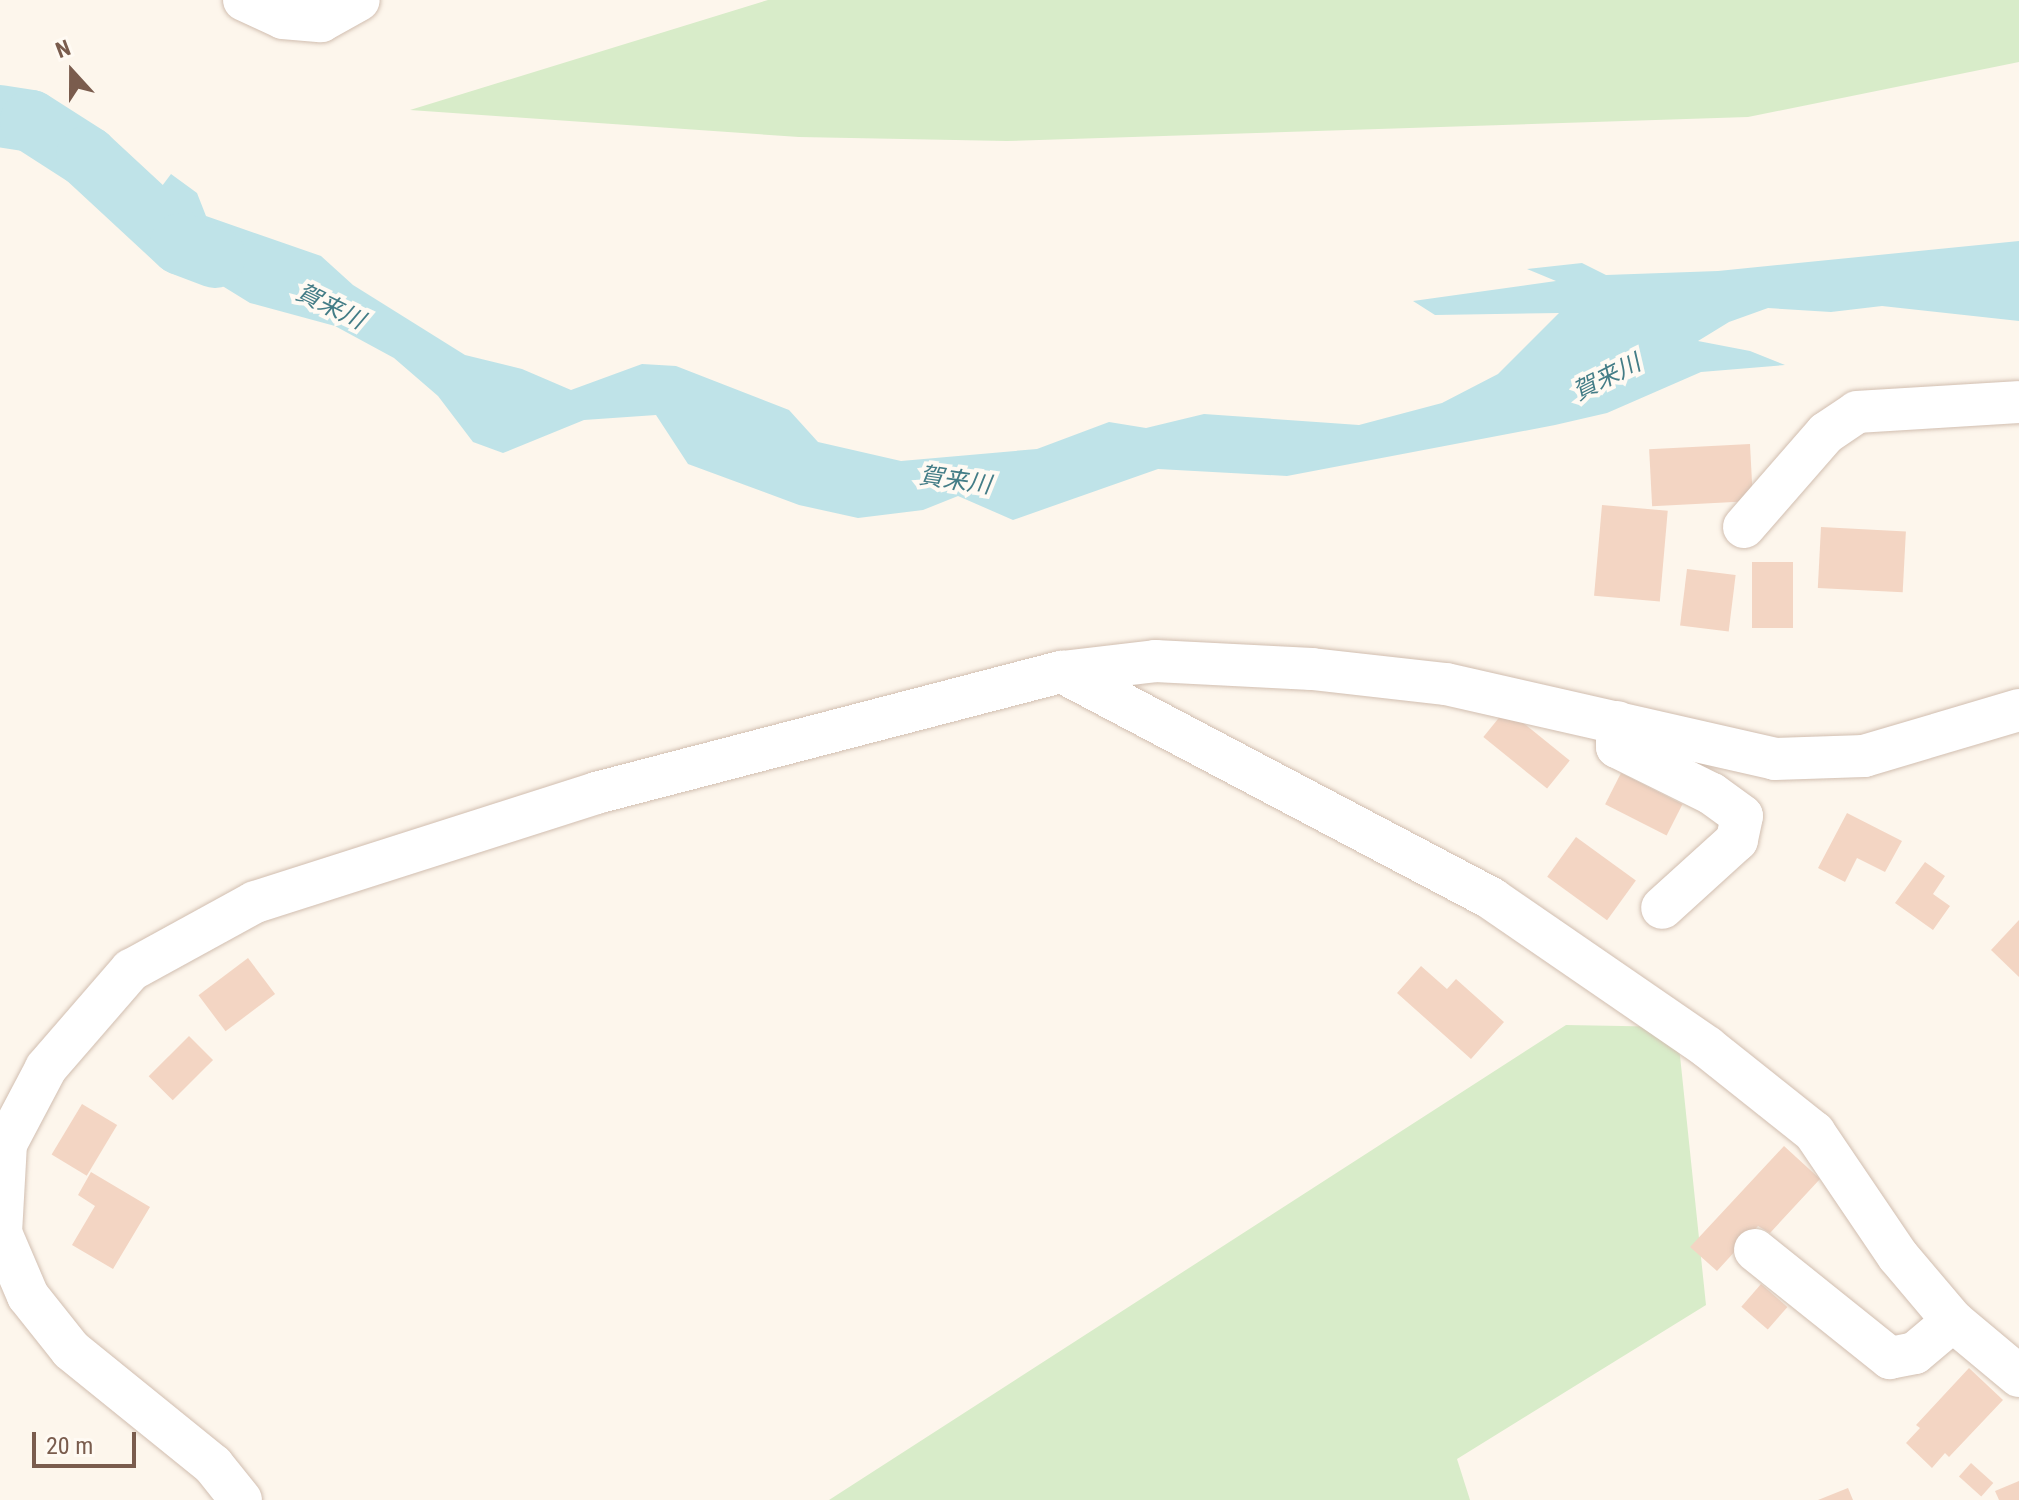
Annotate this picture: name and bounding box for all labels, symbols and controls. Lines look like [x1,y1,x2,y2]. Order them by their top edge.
north arrow [32,32,112,112]
text: N [52,35,74,63]
water label: 賀来川 [291,278,369,336]
water label: 賀来川 [1568,349,1646,407]
water label: 賀来川 [917,462,993,500]
scale bar [36,1416,140,1466]
text: 20 m [46,1432,93,1460]

